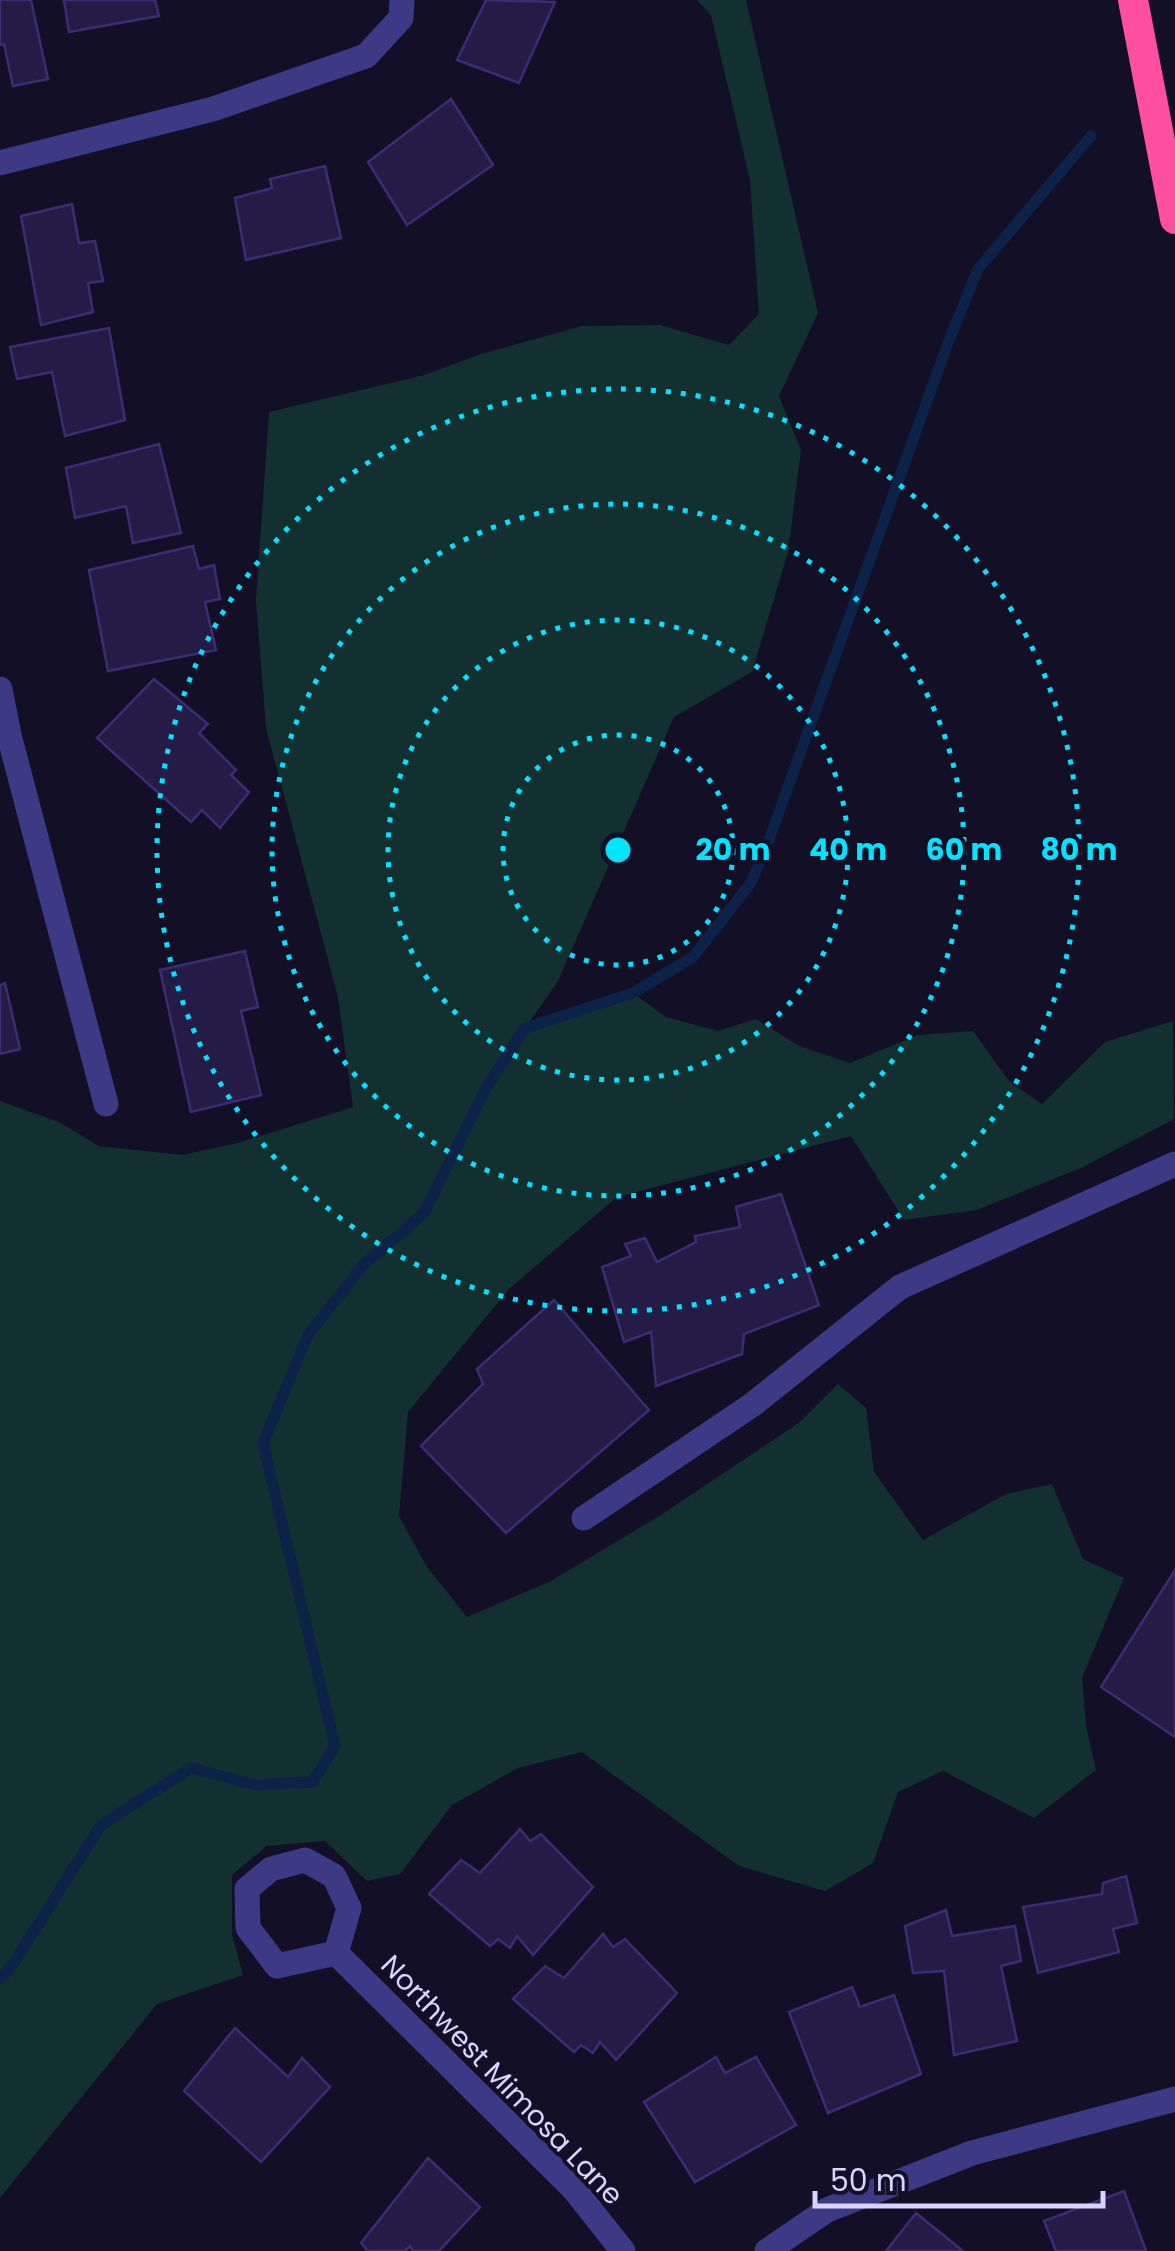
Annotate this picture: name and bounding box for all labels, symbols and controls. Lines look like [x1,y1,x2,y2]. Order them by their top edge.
text: 20 m [696,828,770,871]
text: 40 m [809,828,887,871]
text: 60 m [926,828,1002,871]
text: 80 m [1040,828,1118,871]
centre of rings [600,832,636,868]
street label: Northwest Mimosa Lane [372,1946,632,2214]
scale bar [815,2146,1102,2208]
text: 50 m [830,2159,907,2202]

